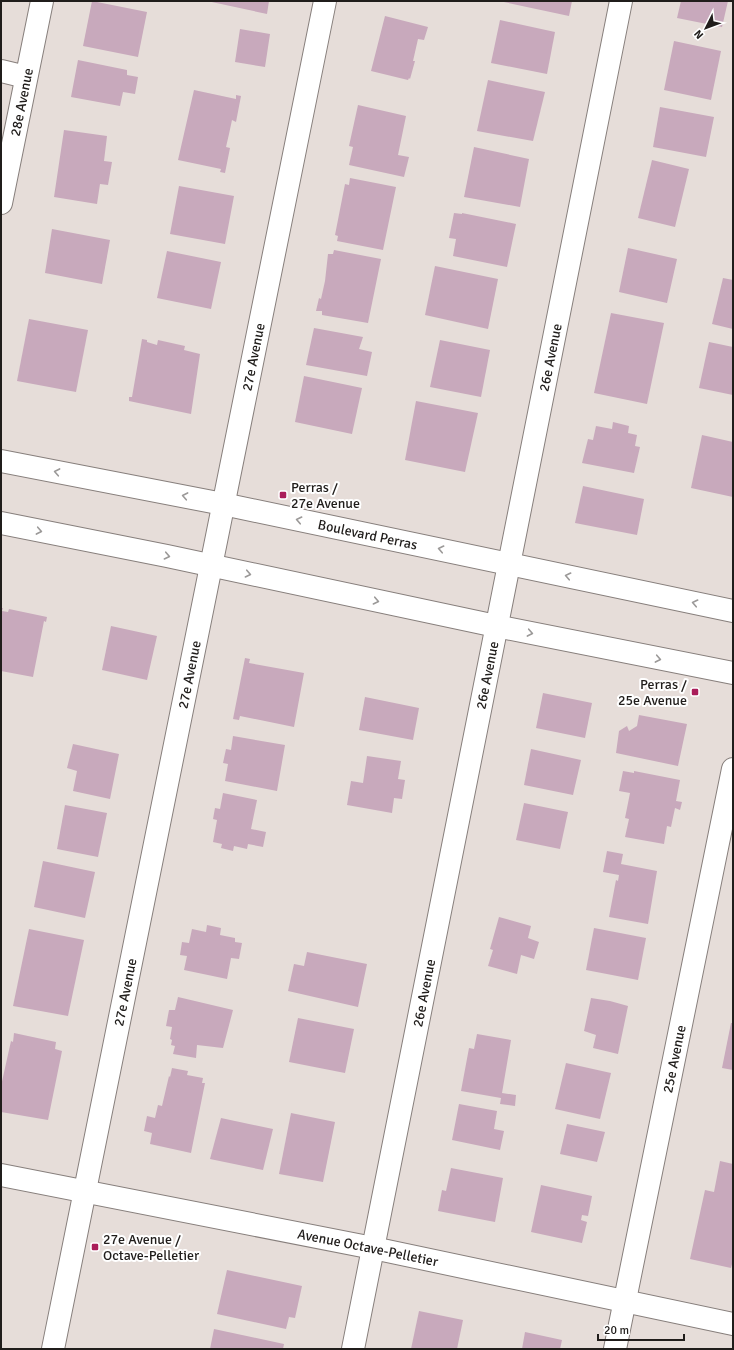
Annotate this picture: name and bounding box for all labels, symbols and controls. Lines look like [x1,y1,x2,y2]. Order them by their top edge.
north arrow [686,8,726,48]
text: N [692,27,706,42]
street label: 28e Avenue [7,67,37,138]
street label: 27e Avenue [238,322,269,393]
street label: 26e Avenue [536,322,566,393]
one-way arrow [54,468,60,476]
place label: Perras / 27e Avenue [291,479,360,512]
marker: Perras / 27e Avenue [278,490,288,500]
one-way arrow [182,493,188,501]
one-way arrow [296,516,303,525]
street label: Boulevard Perras [316,516,419,554]
one-way arrow [36,526,42,535]
one-way arrow [437,545,444,554]
one-way arrow [164,552,170,560]
one-way arrow [245,570,252,578]
one-way arrow [565,573,571,581]
one-way arrow [373,597,379,605]
one-way arrow [692,600,698,608]
one-way arrow [527,629,534,637]
street label: 27e Avenue [174,639,205,710]
street label: 26e Avenue [472,640,503,711]
one-way arrow [655,654,661,663]
place label: Perras / 25e Avenue [618,676,687,709]
marker: Perras / 25e Avenue [690,687,700,697]
street label: 27e Avenue [110,957,141,1028]
street label: 26e Avenue [409,958,439,1029]
street label: 25e Avenue [659,1024,690,1095]
street label: Avenue Octave-Pelletier [296,1225,441,1271]
place label: 27e Avenue / Octave-Pelletier [103,1231,200,1264]
marker: 27e Avenue / Octave-Pelletier [90,1242,100,1252]
scale bar [598,1316,684,1342]
text: 20 m [604,1323,629,1338]

